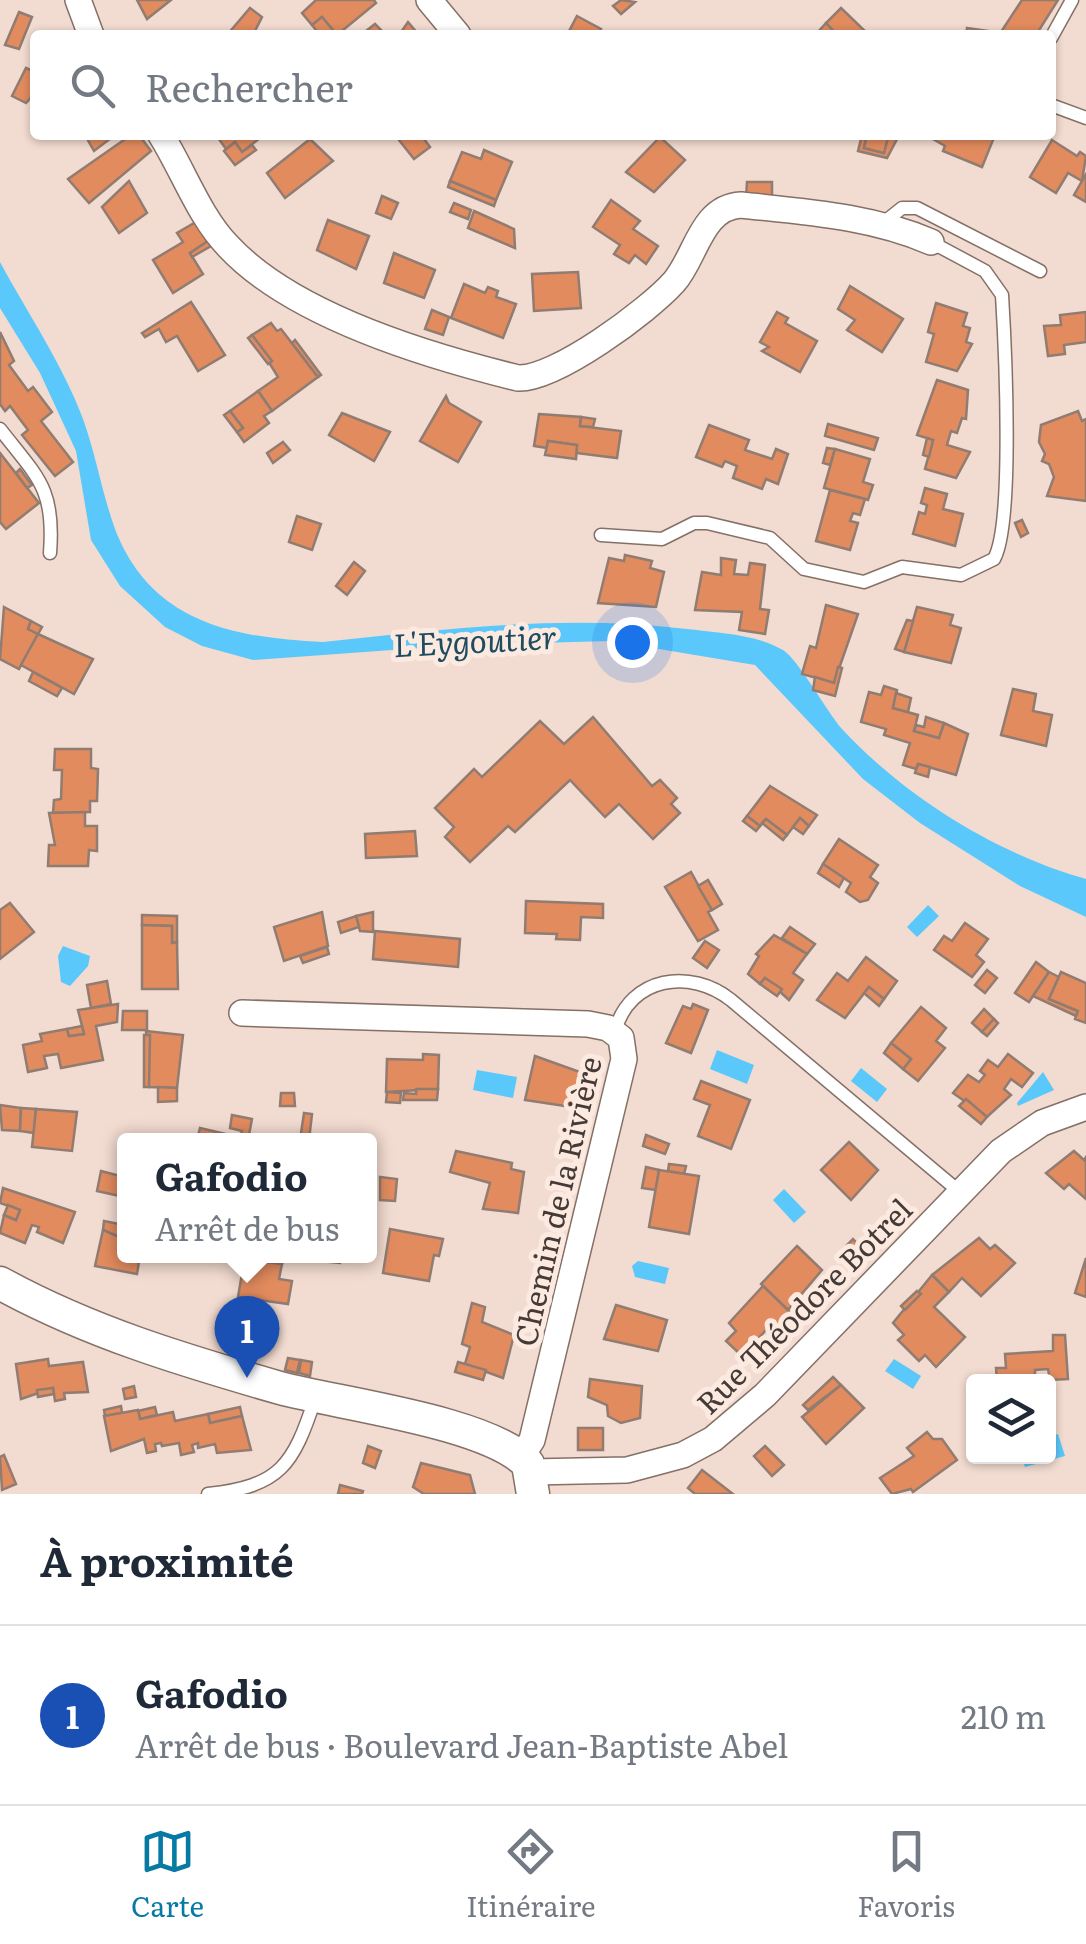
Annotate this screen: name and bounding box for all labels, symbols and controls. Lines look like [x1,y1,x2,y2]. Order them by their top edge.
search box [30,30,1056,140]
text: Rechercher [145,57,353,114]
icon: search [65,58,120,113]
water label: L'Eygoutier [392,611,558,667]
your location [607,617,658,668]
street label: Chemin de la Rivière [501,1052,611,1350]
popup [117,1133,377,1263]
text: Gafodio [155,1146,308,1203]
street label: Rue Théodore Botrel [685,1187,921,1423]
text: Arrêt de bus [155,1203,339,1251]
pin: 1 [214,1296,280,1378]
map controls [966,1374,1056,1464]
button: layers [966,1374,1056,1464]
text: À proximité [40,1528,294,1590]
text: Gafodio [135,1663,288,1720]
text: 1 [66,1691,79,1739]
text: 210 m [961,1691,1046,1739]
text: Arrêt de bus · Boulevard Jean-Baptiste Abel [135,1720,788,1768]
tab: Carte [131,1824,204,1926]
tab: Itinéraire [466,1824,596,1926]
tab: Favoris [858,1824,955,1926]

